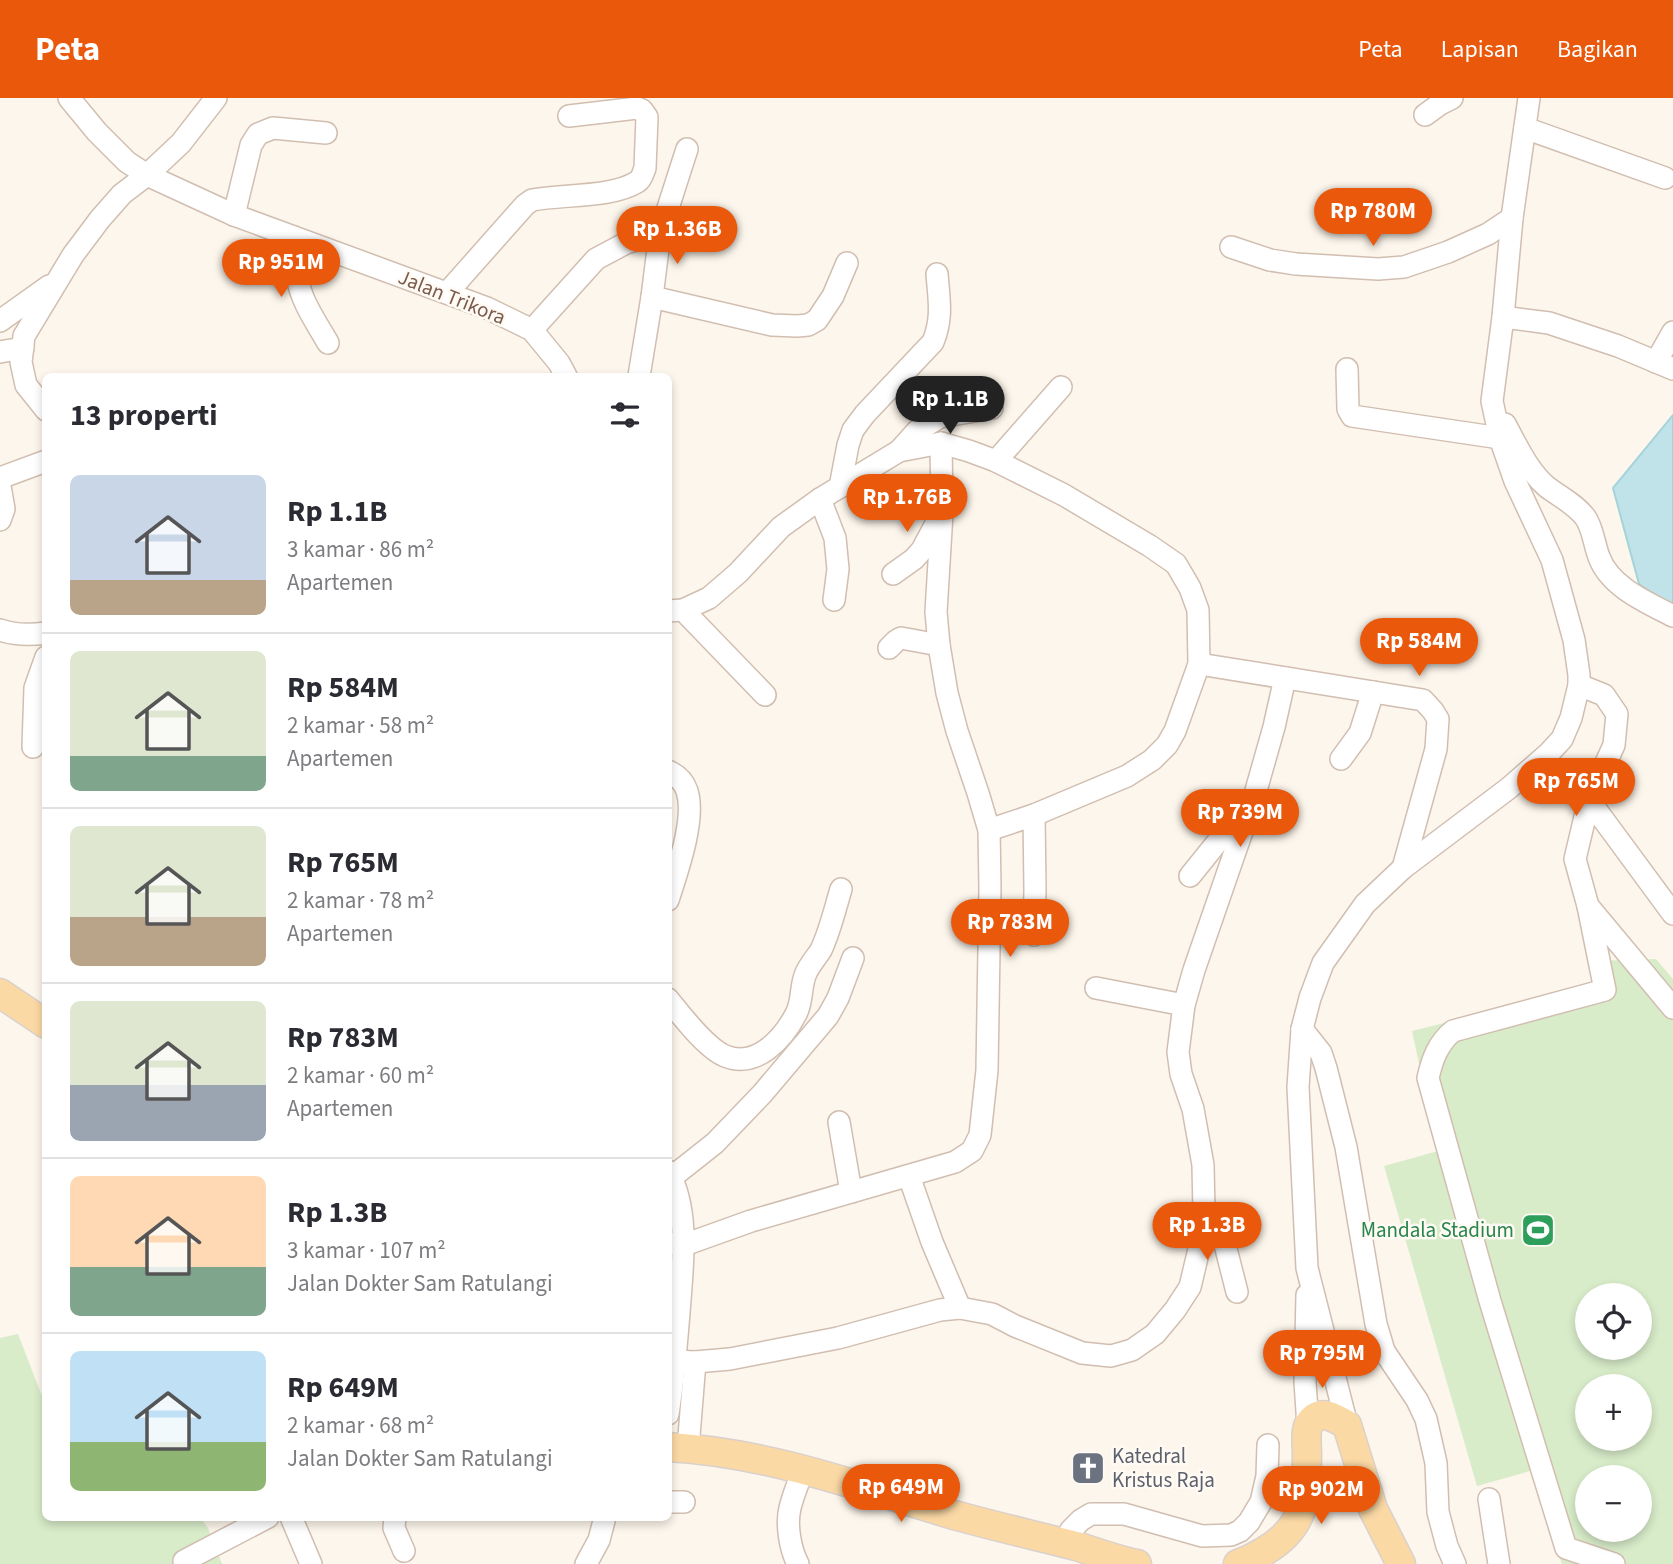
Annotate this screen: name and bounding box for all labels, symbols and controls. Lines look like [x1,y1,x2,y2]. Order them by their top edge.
text: Peta [35,26,100,73]
text: Peta [1358,32,1403,67]
text: Lapisan [1441,32,1519,67]
text: Bagikan [1557,32,1638,67]
pin: Rp 780M [1308,188,1438,248]
text: Rp 780M [1330,194,1416,227]
pin: Rp 1.36B [605,206,749,266]
text: Rp 1.36B [632,212,722,245]
pin: Rp 951M [216,240,346,299]
text: Rp 951M [238,245,324,278]
street label: Jalan Trikora [394,262,510,332]
pin: Rp 1.1B [885,376,1015,436]
text: Rp 1.1B [912,382,988,415]
text: 13 properti [70,394,218,437]
icon: filters [606,396,644,434]
pin: Rp 1.76B [835,474,979,534]
text: Rp 1.76B [862,480,952,513]
text: Rp 1.1B [287,490,387,533]
icon: home [126,503,210,587]
text: 3 kamar · 86 m² [287,533,434,566]
text: Apartemen [287,566,393,599]
pin: Rp 584M [1354,618,1484,678]
text: Rp 584M [1376,624,1462,657]
text: Rp 584M [287,666,399,709]
icon: home [126,679,210,763]
text: 2 kamar · 58 m² [287,709,434,742]
text: Apartemen [287,742,393,775]
pin: Rp 765M [1511,758,1641,818]
text: Rp 765M [1533,764,1619,797]
pin: Rp 739M [1175,790,1305,849]
text: Rp 739M [1197,795,1283,828]
text: Rp 765M [287,841,399,884]
icon: home [126,854,210,938]
text: 2 kamar · 78 m² [287,884,434,917]
pin: Rp 783M [945,900,1075,959]
text: Rp 783M [967,905,1053,938]
text: Apartemen [287,917,393,950]
text: Rp 783M [287,1016,399,1059]
icon: home [126,1029,210,1113]
text: 2 kamar · 60 m² [287,1059,434,1092]
text: Apartemen [287,1092,393,1125]
text: Rp 1.3B [287,1191,387,1234]
pin: Rp 1.3B [1142,1202,1272,1262]
icon: home [126,1204,210,1288]
text: Rp 1.3B [1169,1208,1245,1241]
sports icon: Mandala Stadium [1519,1211,1557,1249]
place label: Mandala Stadium [1361,1215,1514,1245]
text: 3 kamar · 107 m² [287,1234,446,1267]
text: Jalan Dokter Sam Ratulangi [287,1267,553,1300]
map controls [1575,1283,1652,1542]
button: locate [1575,1283,1652,1360]
pin: Rp 795M [1257,1330,1387,1390]
text: Rp 795M [1279,1336,1365,1369]
text: Rp 649M [287,1366,399,1409]
button: + [1575,1374,1652,1451]
icon: home [126,1379,210,1463]
text: 2 kamar · 68 m² [287,1409,434,1442]
place label: Katedral Kristus Raja [1112,1441,1215,1495]
text: Jalan Dokter Sam Ratulangi [287,1442,553,1475]
church icon: Katedral Kristus Raja [1069,1449,1107,1487]
pin: Rp 649M [836,1464,966,1524]
button: − [1575,1465,1652,1542]
pin: Rp 902M [1256,1466,1386,1526]
text: Rp 649M [858,1470,944,1503]
text: Rp 902M [1278,1472,1364,1505]

